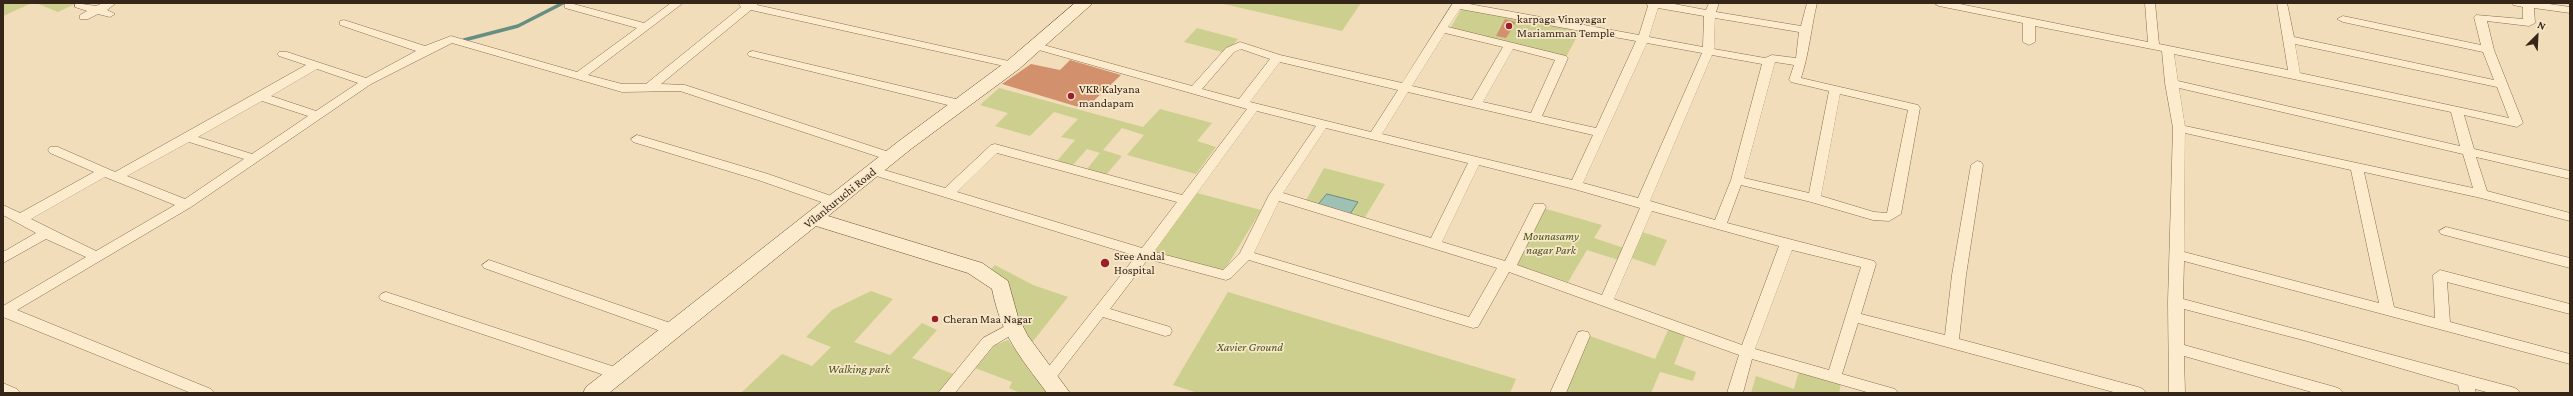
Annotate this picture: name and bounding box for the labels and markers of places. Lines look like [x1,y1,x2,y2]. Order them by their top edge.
place label: karpaga Vinayagar Mariamman Temple [1517,12,1615,40]
marker: karpaga Vinayagar Mariamman Temple [1504,21,1514,31]
place label: VKR Kalyana mandapam [1079,82,1140,110]
marker: VKR Kalyana mandapam [1066,91,1076,101]
place label: Sree Andal Hospital [1114,249,1165,277]
marker: Sree Andal Hospital [1099,257,1111,269]
place label: Cheran Maa Nagar [943,312,1032,326]
marker: Cheran Maa Nagar [930,314,940,324]

